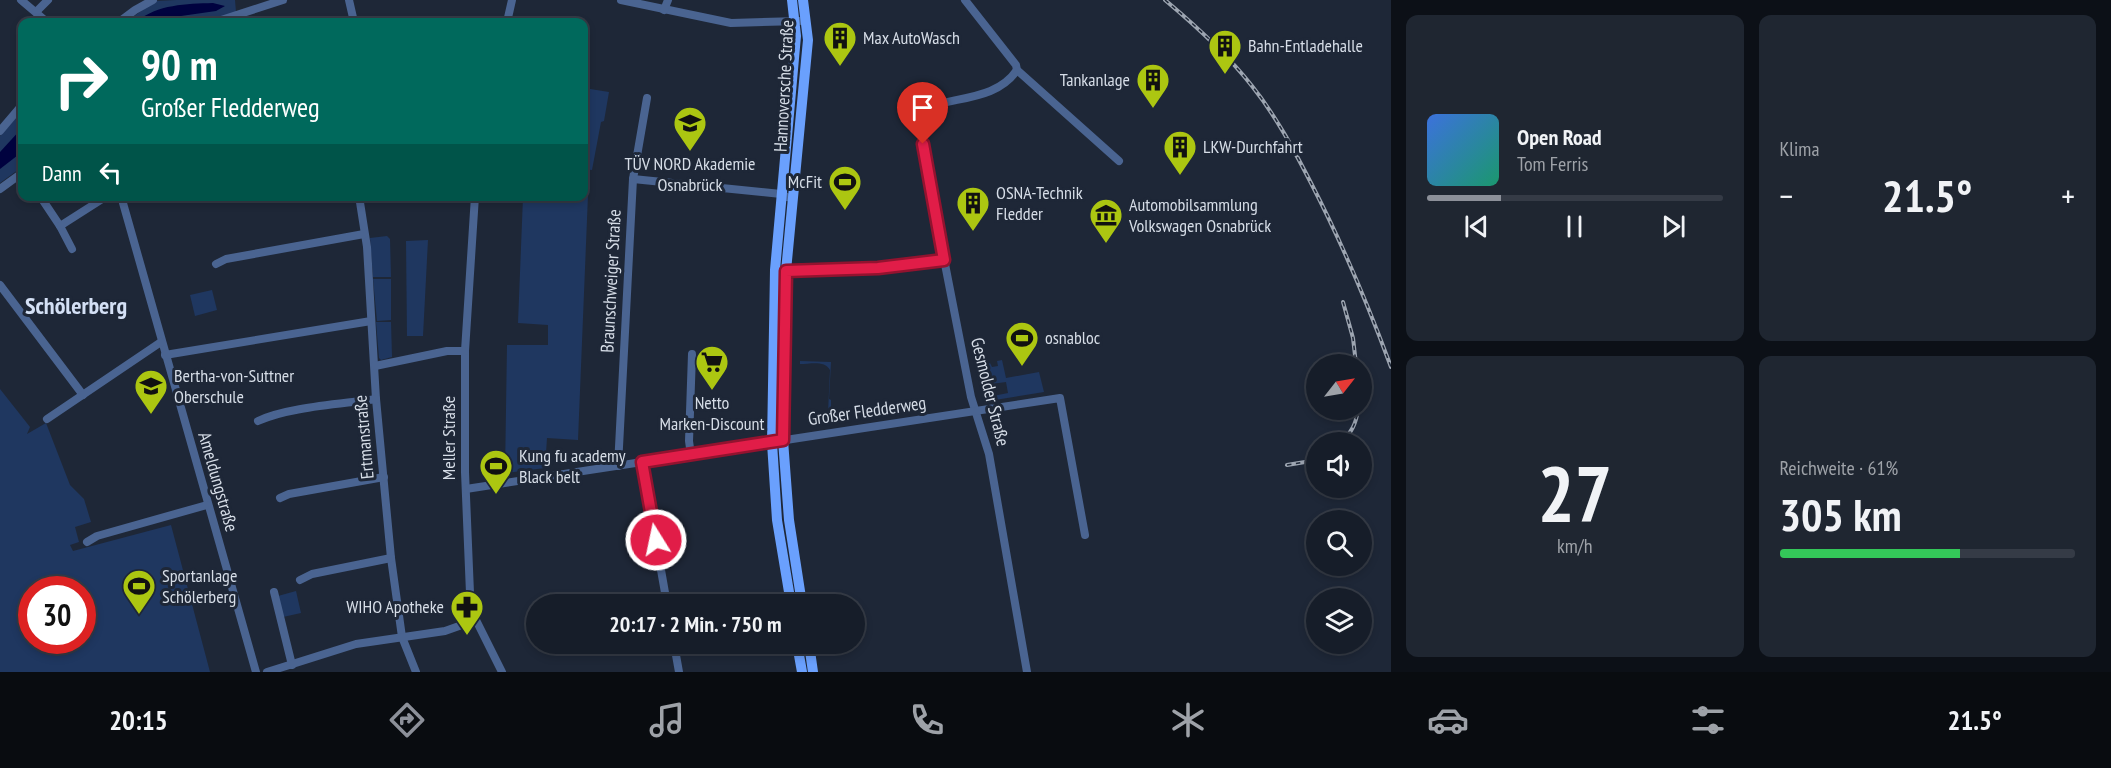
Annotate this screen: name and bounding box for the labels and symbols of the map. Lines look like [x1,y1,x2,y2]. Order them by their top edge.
street label: Hannoversche Straße [769,19,798,153]
building icon: Max AutoWasch [822,20,858,67]
place label: Max AutoWasch [863,26,960,49]
building icon: Bahn-Entladehalle [1207,28,1243,75]
place label: Bahn-Entladehalle [1248,34,1363,57]
building icon: Tankanlage [1135,62,1171,109]
place label: Tankanlage [1060,68,1130,91]
pin [897,82,948,144]
school or university icon: TÜV NORD Akademie Osnabrück [672,105,708,152]
building icon: LKW-Durchfahrt [1162,129,1198,176]
place label: LKW-Durchfahrt [1203,135,1303,158]
place label: TÜV NORD Akademie Osnabrück [624,152,756,196]
sports icon: McFit [827,164,863,211]
place label: McFit [788,170,822,193]
place label: OSNA-Technik Fledder [996,181,1083,225]
building icon: OSNA-Technik Fledder [955,185,991,232]
place label: Automobilsammlung Volkswagen Osnabrück [1128,193,1271,237]
museum icon: Automobilsammlung Volkswagen Osnabrück [1088,197,1124,244]
street label: Braunschweiger Straße [595,209,626,353]
district label: Schölerberg [25,290,127,321]
sports icon: osnabloc [1004,320,1040,367]
place label: osnabloc [1045,326,1101,349]
street label: Gesmolder Straße [966,335,1015,449]
supermarket icon: Netto Marken-Discount [694,344,730,391]
north arrow [1306,354,1372,420]
place label: Bertha-von-Suttner Oberschule [174,364,294,408]
school or university icon: Bertha-von-Suttner Oberschule [133,368,169,415]
place label: Netto Marken-Discount [660,391,765,435]
street label: Großer Fledderweg [806,391,927,430]
street label: Ertmanstraße [348,394,379,480]
street label: Meller Straße [437,396,460,480]
street label: Ameldungstraße [193,429,244,534]
place label: Kung fu academy Black belt [519,444,626,488]
sports icon: Kung fu academy Black belt [478,448,514,495]
position arrow [624,508,688,572]
place label: Sportanlage Schölerberg [162,564,237,608]
sports icon: Sportanlage Schölerberg [121,568,157,615]
speed limit sign: 30 [18,576,96,654]
pharmacy icon: WIHO Apotheke [449,589,485,636]
place label: WIHO Apotheke [346,595,444,618]

